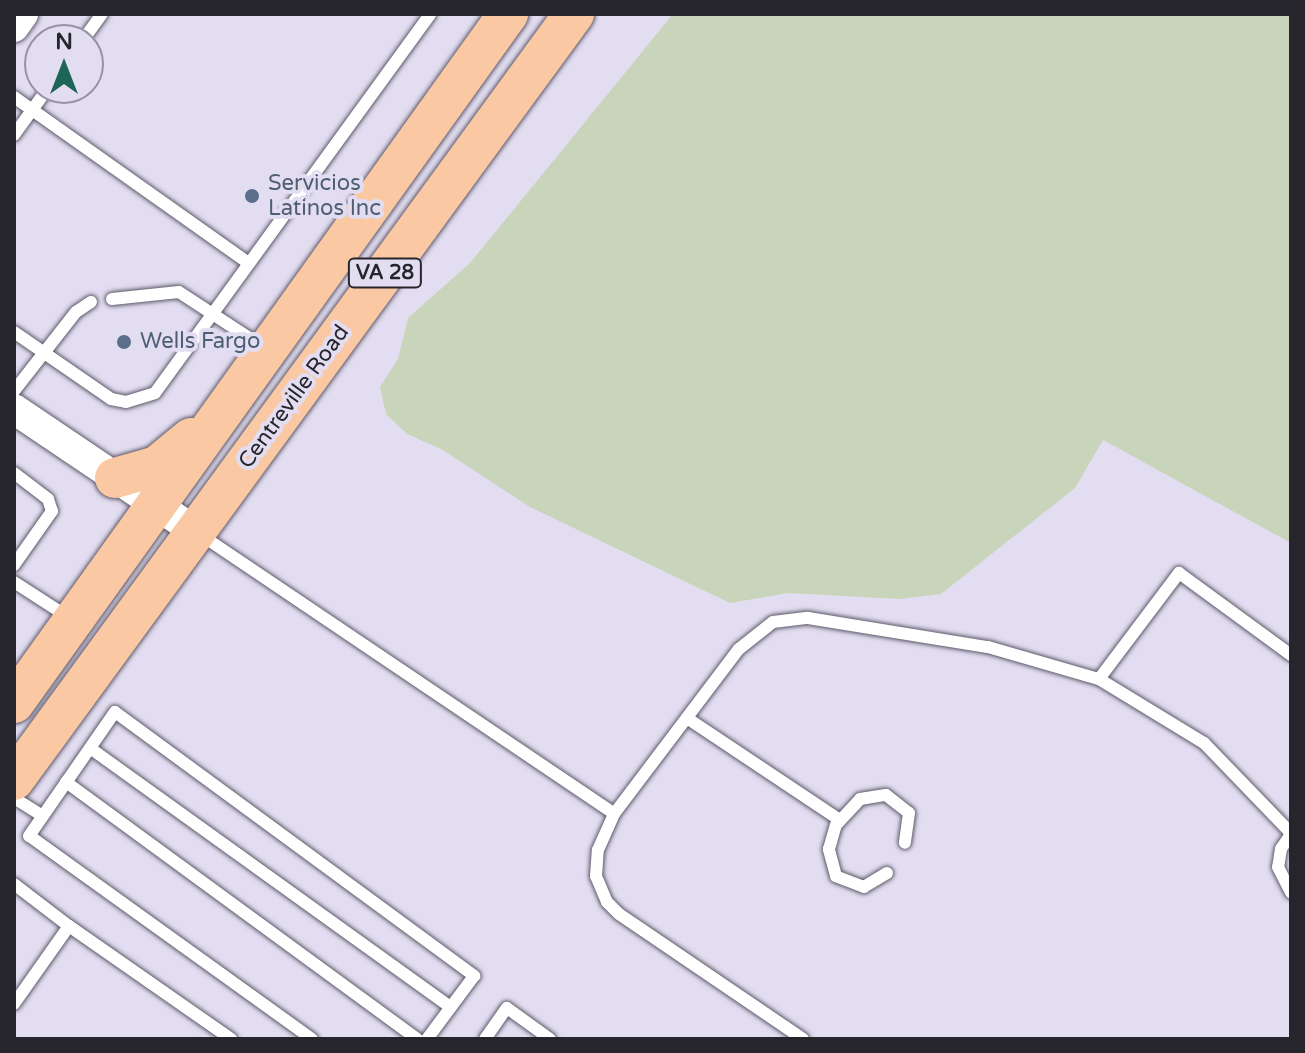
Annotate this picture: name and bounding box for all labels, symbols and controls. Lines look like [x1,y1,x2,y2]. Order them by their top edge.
north arrow [24,24,104,104]
text: N [55,29,73,55]
place label: Servicios Latinos Inc [268,170,381,222]
marker: Servicios Latinos Inc [243,187,261,205]
road number: VA 28 [347,257,423,289]
street label: Centreville Road [233,320,355,474]
place label: Wells Fargo [140,329,260,355]
marker: Wells Fargo [115,333,133,351]

